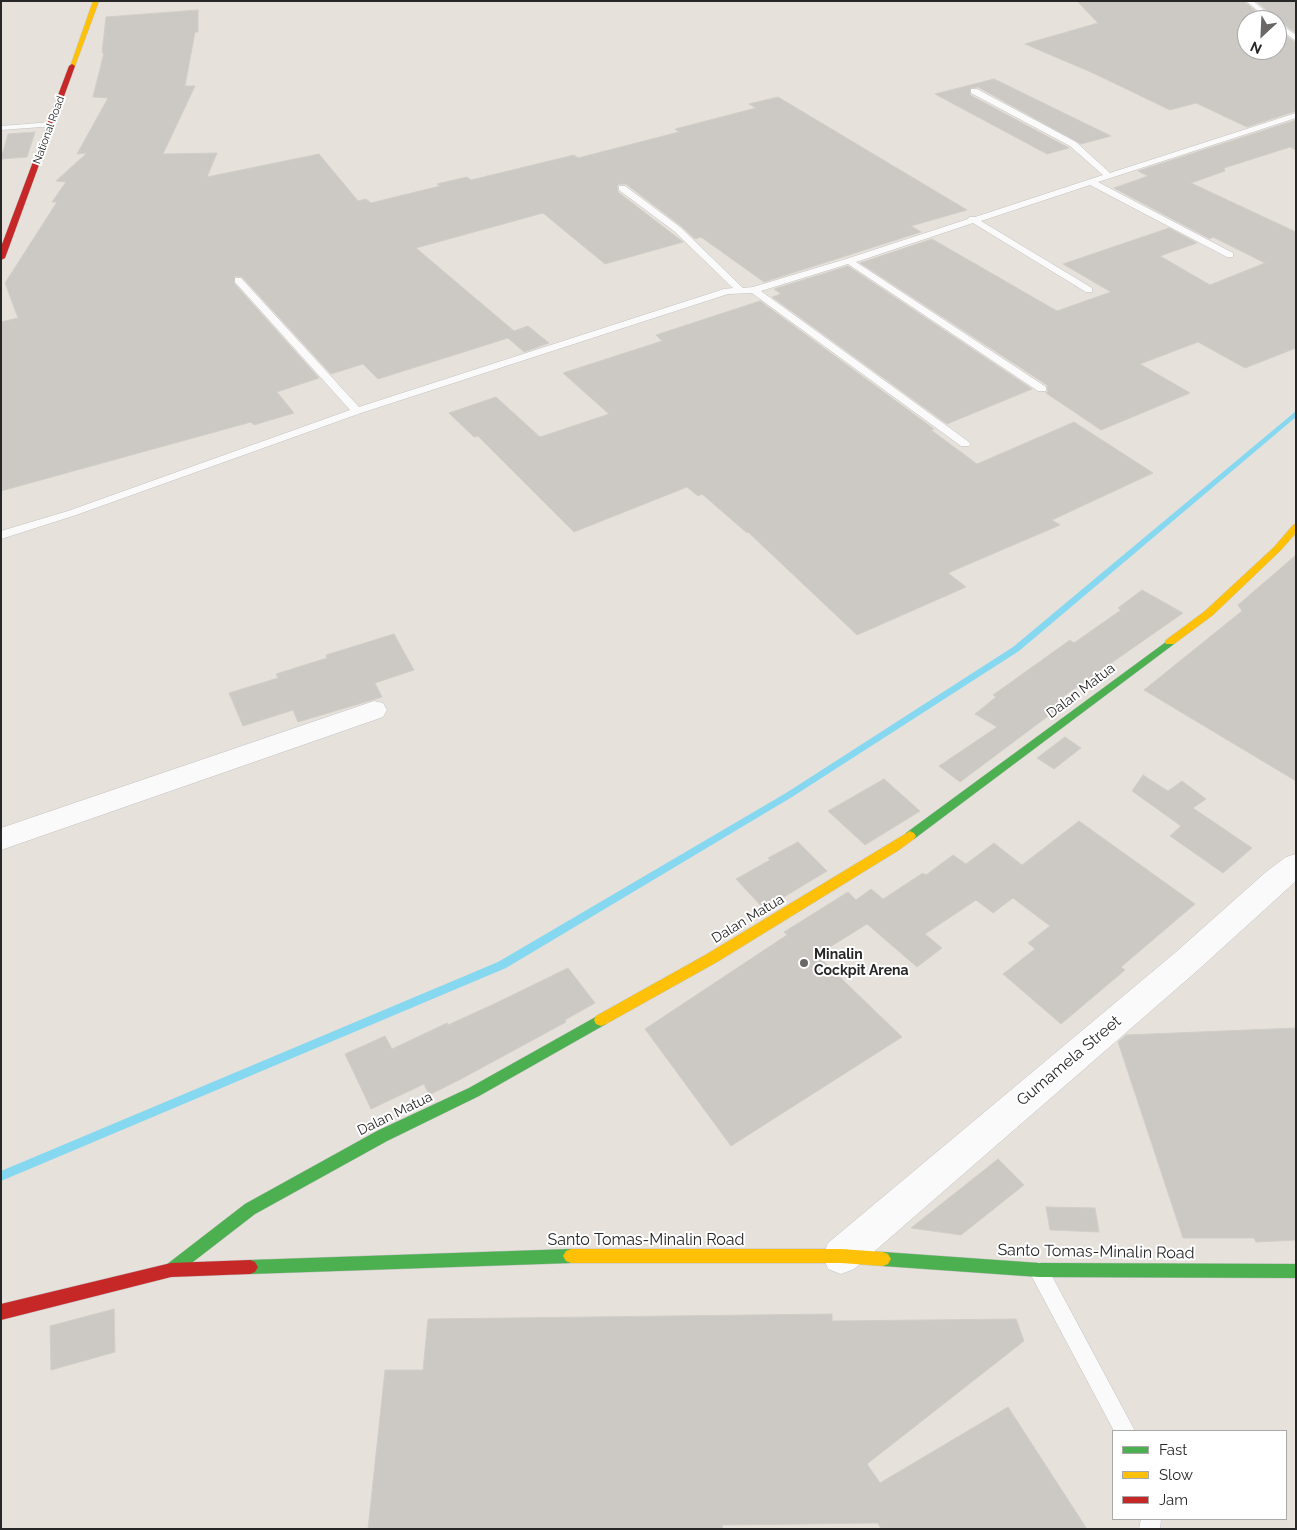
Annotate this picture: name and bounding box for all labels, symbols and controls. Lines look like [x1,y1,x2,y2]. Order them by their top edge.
north arrow [1237,10,1287,60]
text: N [1248,38,1264,57]
street label: National Road [31,94,67,166]
street label: Dalan Matua [1044,660,1118,722]
street label: Dalan Matua [709,891,787,947]
place label: Minalin Cockpit Arena [814,947,909,980]
marker: Minalin Cockpit Arena [798,957,810,969]
street label: Gumamela Street [1013,1012,1125,1110]
street label: Dalan Matua [355,1089,435,1139]
street label: Santo Tomas-Minalin Road [547,1230,745,1250]
street label: Santo Tomas-Minalin Road [997,1241,1195,1263]
legend [1112,1430,1287,1520]
text: Fast [1159,1441,1187,1459]
text: Slow [1159,1466,1193,1484]
text: Jam [1159,1491,1188,1509]

